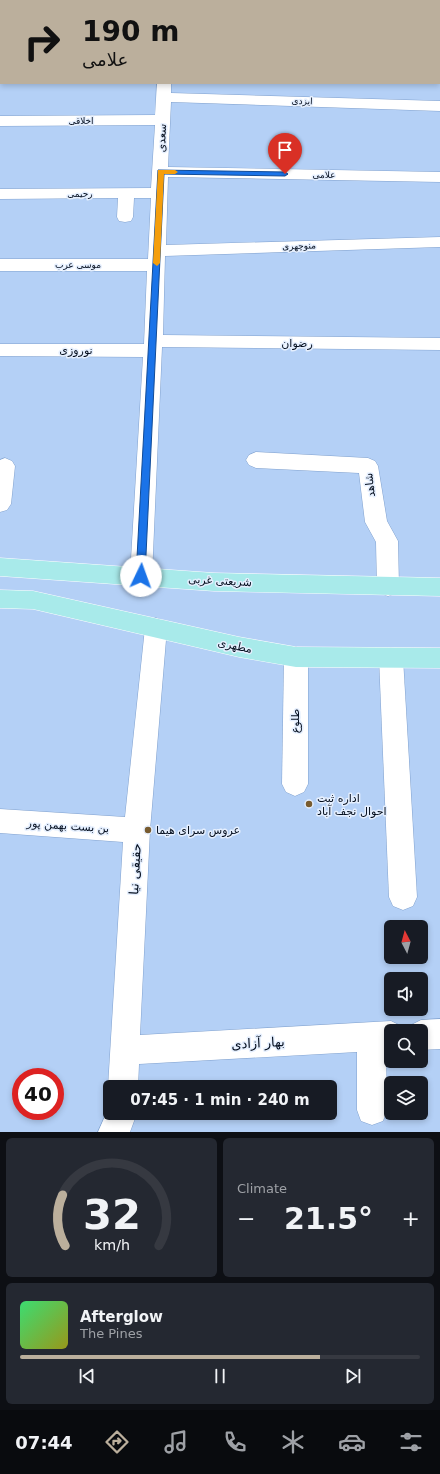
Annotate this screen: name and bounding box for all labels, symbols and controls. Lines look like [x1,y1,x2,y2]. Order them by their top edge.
text: 190 m [82,15,179,48]
icon: right [16,16,68,68]
text: علامی [82,49,128,70]
street label: ایزدی [291,96,313,106]
street label: اخلاقی [68,116,94,126]
street label: سعدی [155,123,169,153]
pin [268,133,302,174]
icon: arrive [274,139,296,161]
street label: علامی [312,170,336,180]
street label: رحیمی [67,189,93,199]
street label: منوچهری [282,240,316,252]
street label: موسی عرب [55,260,101,270]
street label: رضوان [281,337,313,350]
street label: نوروزی [59,344,93,357]
street label: شاهد [362,472,378,498]
position arrow [120,555,162,597]
street label: شریعتی غربی [188,573,252,589]
street label: مطهری [217,636,253,656]
street label: طلوع [289,708,302,733]
place label: اداره ثبت احوال نجف آباد [317,792,387,818]
marker: اداره ثبت احوال نجف آباد [304,799,314,809]
street label: بن بست بهمن پور [25,817,110,835]
place label: عروس سرای هیما [156,824,240,837]
marker: عروس سرای هیما [143,825,153,835]
street label: حقیقی نیا [126,843,144,895]
north arrow [384,920,428,964]
map controls [384,920,428,1120]
button: sound [384,972,428,1016]
button: search [384,1024,428,1068]
street label: بهار آزادی [231,1033,285,1053]
speed limit sign: 40 [12,1068,64,1120]
button: layers [384,1076,428,1120]
text: 07:45 · 1 min · 240 m [130,1091,310,1109]
text: Climate [237,1181,287,1196]
text: 32 [83,1189,140,1238]
text: 21.5° [284,1201,373,1236]
text: − [237,1206,255,1231]
text: + [402,1206,420,1231]
text: km/h [93,1236,130,1252]
text: Afterglow [80,1308,163,1326]
text: The Pines [80,1326,143,1341]
icon: previous [76,1365,98,1387]
icon: pause [209,1365,231,1387]
icon: next [342,1365,364,1387]
icon: directions [103,1428,131,1456]
icon: music [162,1428,190,1456]
icon: phone [221,1428,249,1456]
icon: climate [279,1428,307,1456]
icon: car [338,1428,366,1456]
icon: filters [397,1428,425,1456]
text: 07:44 [15,1432,73,1453]

